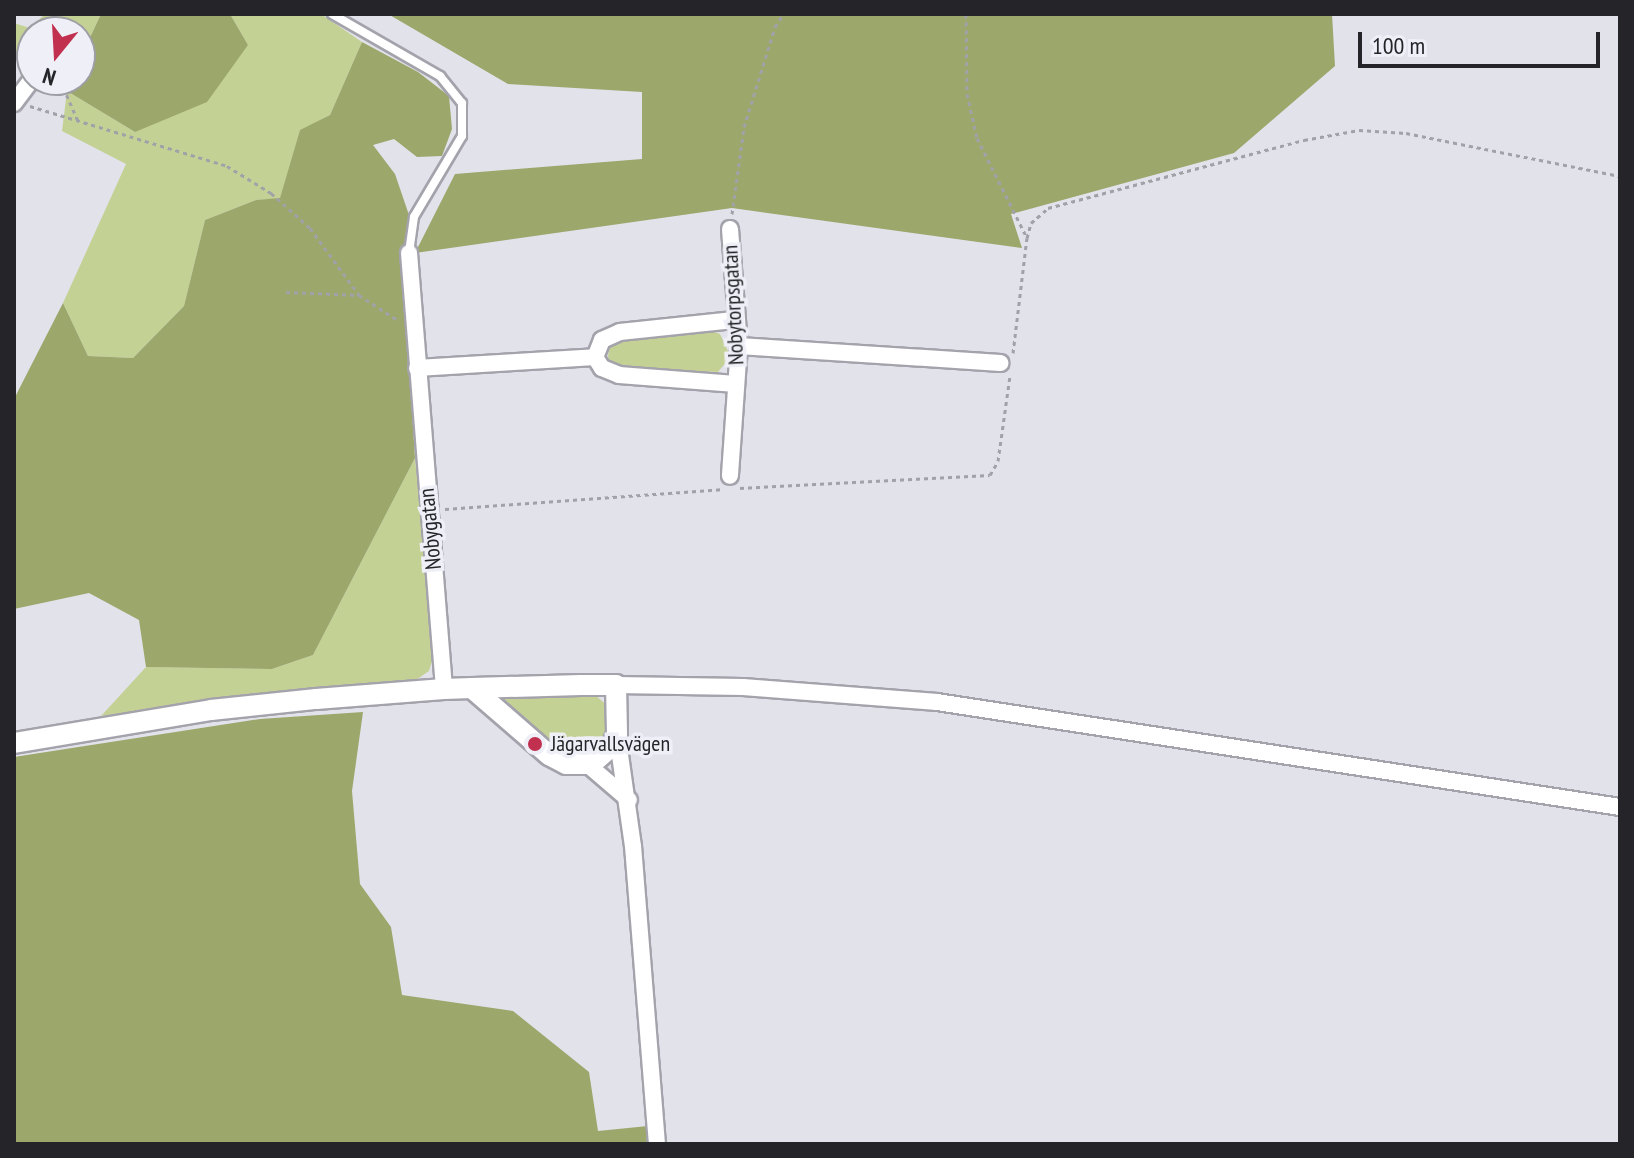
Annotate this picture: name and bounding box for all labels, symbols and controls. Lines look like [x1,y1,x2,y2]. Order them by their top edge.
north arrow [16,16,96,96]
scale bar [1362,16,1604,66]
text: 100 m [1372,30,1425,61]
text: N [39,62,59,92]
street label: Nobytorpsgatan [717,244,749,366]
street label: Nobygatan [413,487,447,571]
place label: Jägarvallsvägen [551,731,670,757]
marker: Jägarvallsvägen [526,735,544,753]

